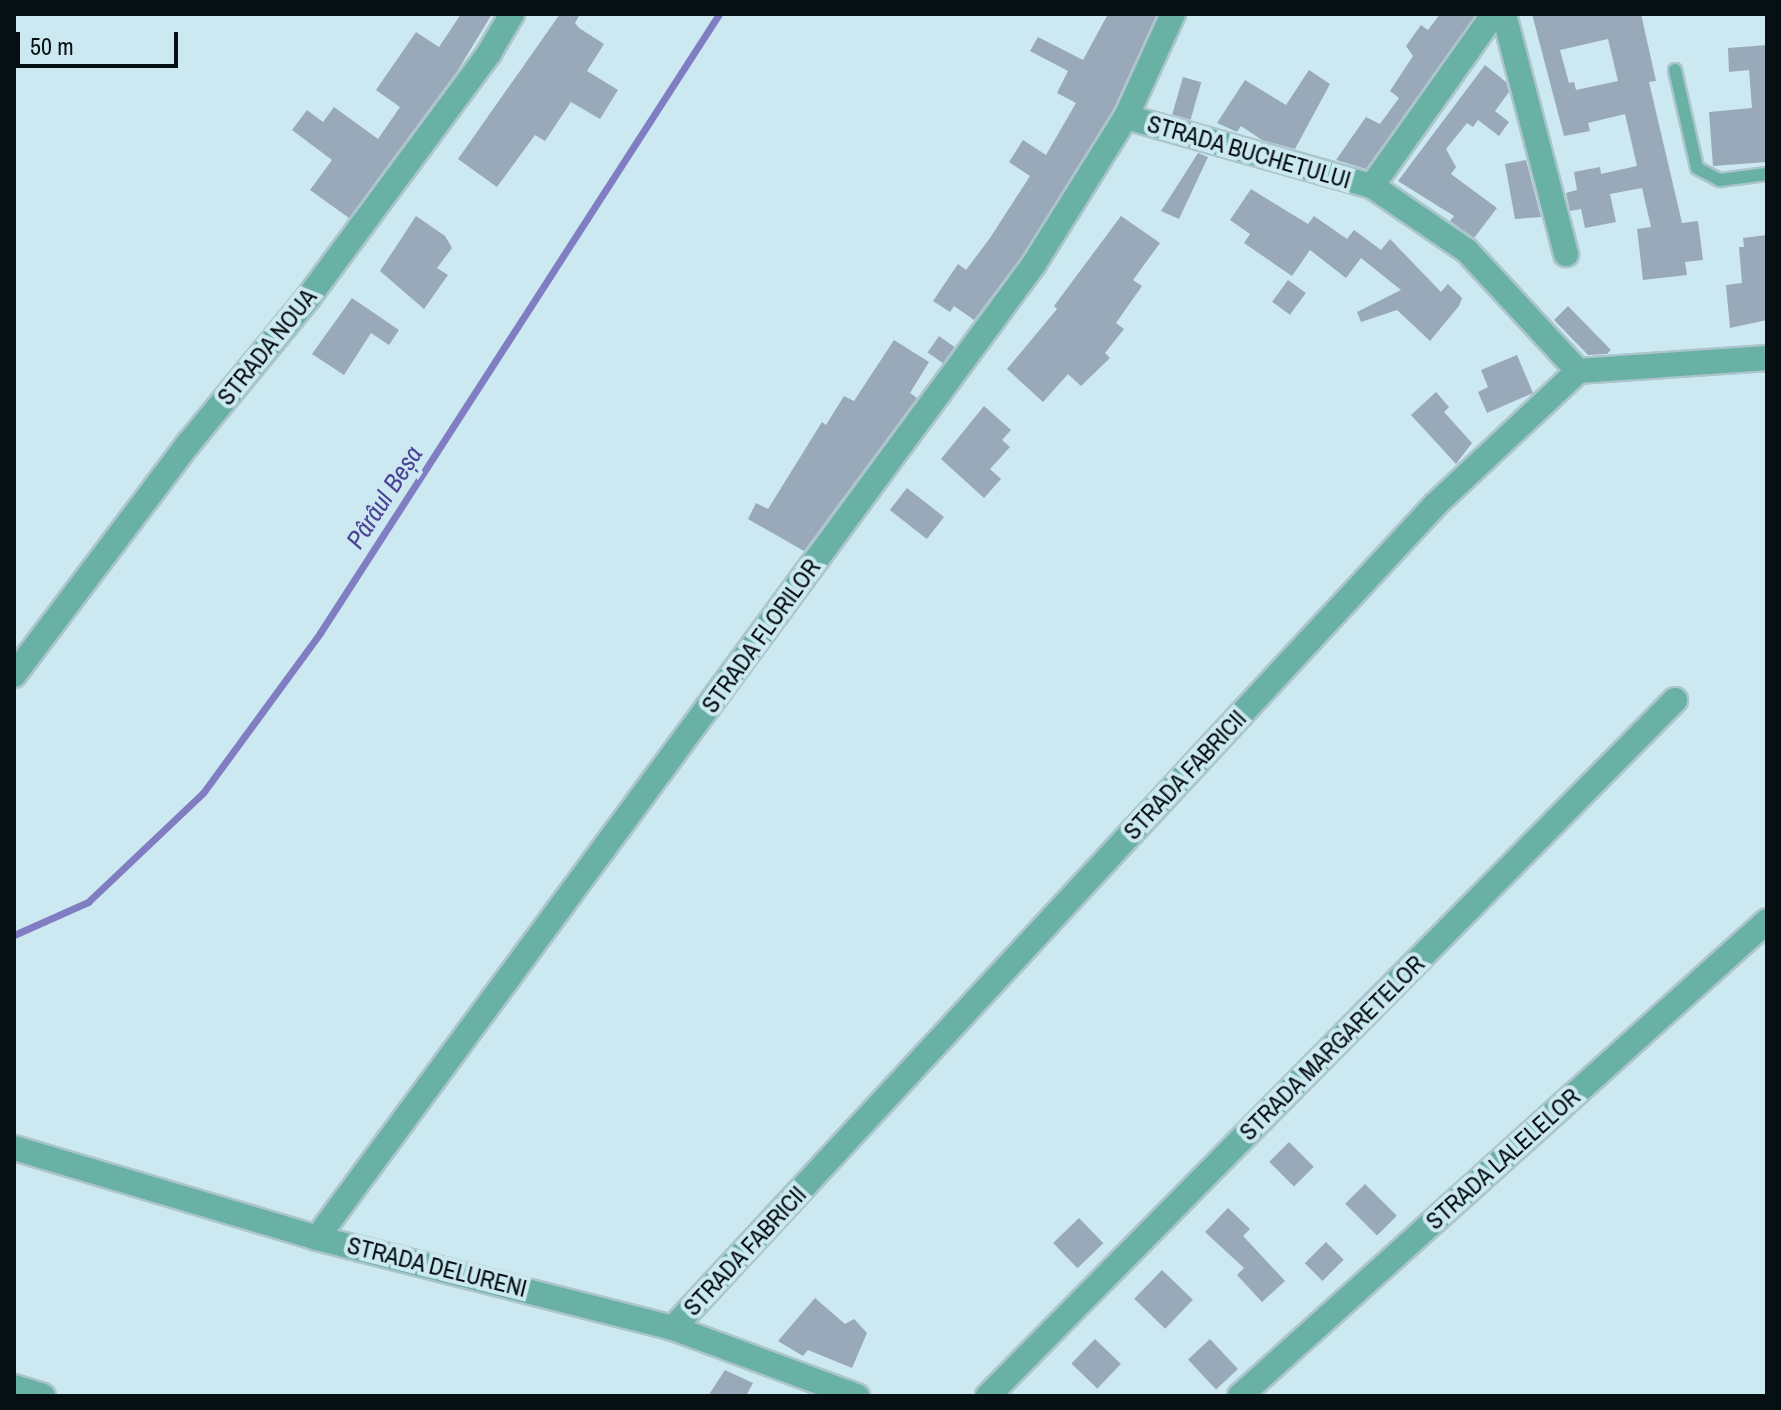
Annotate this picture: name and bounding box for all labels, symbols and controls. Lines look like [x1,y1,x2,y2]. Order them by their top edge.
scale bar [20,16,182,66]
text: 50 m [30,30,74,62]
street label: STRADA BUCHETULUI [1144,109,1354,195]
street label: STRADA NOUA [211,283,323,411]
water label: Pârâul Beșa [339,440,429,554]
street label: STRADA FLORILOR [695,553,827,719]
street label: STRADA FABRICII [1117,704,1253,846]
street label: STRADA MARGARETELOR [1233,949,1431,1147]
street label: STRADA LALELELOR [1420,1082,1586,1236]
street label: STRADA FABRICII [677,1180,813,1322]
street label: STRADA DELURENI [344,1231,530,1303]

